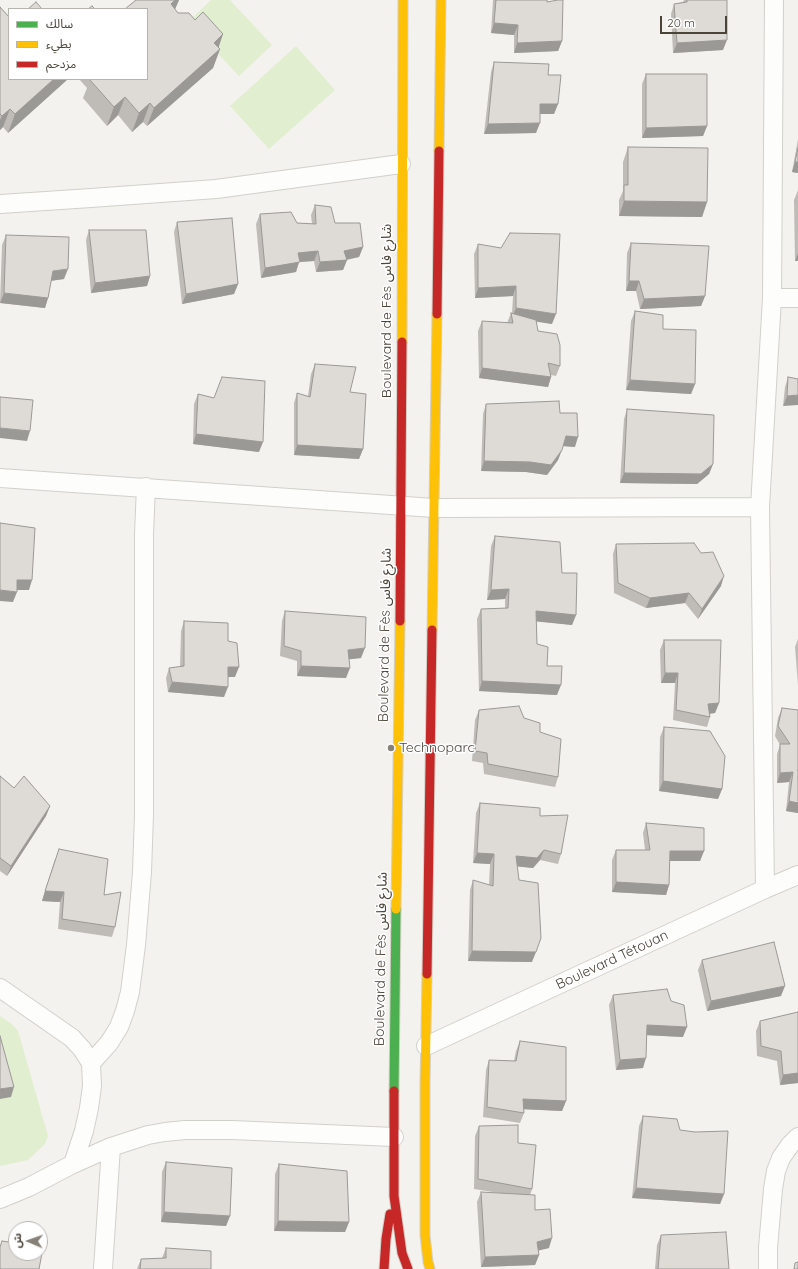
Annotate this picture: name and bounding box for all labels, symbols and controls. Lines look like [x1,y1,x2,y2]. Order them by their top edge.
legend [8,8,148,80]
scale bar [662,8,729,34]
text: 20 m [667,15,695,30]
text: سالك [46,16,73,31]
text: بطيء [46,36,72,51]
text: مزدحم [46,56,76,71]
street label: Boulevard de Fès شارع فاس [379,224,395,398]
street label: Boulevard de Fès شارع فاس [375,548,395,722]
place label: Technoparc [399,740,475,756]
marker: Technoparc [386,743,396,753]
street label: Boulevard de Fès شارع فاس [371,872,391,1046]
street label: Boulevard Tétouan [553,927,671,993]
north arrow [8,1221,48,1261]
text: ش [10,1233,24,1248]

